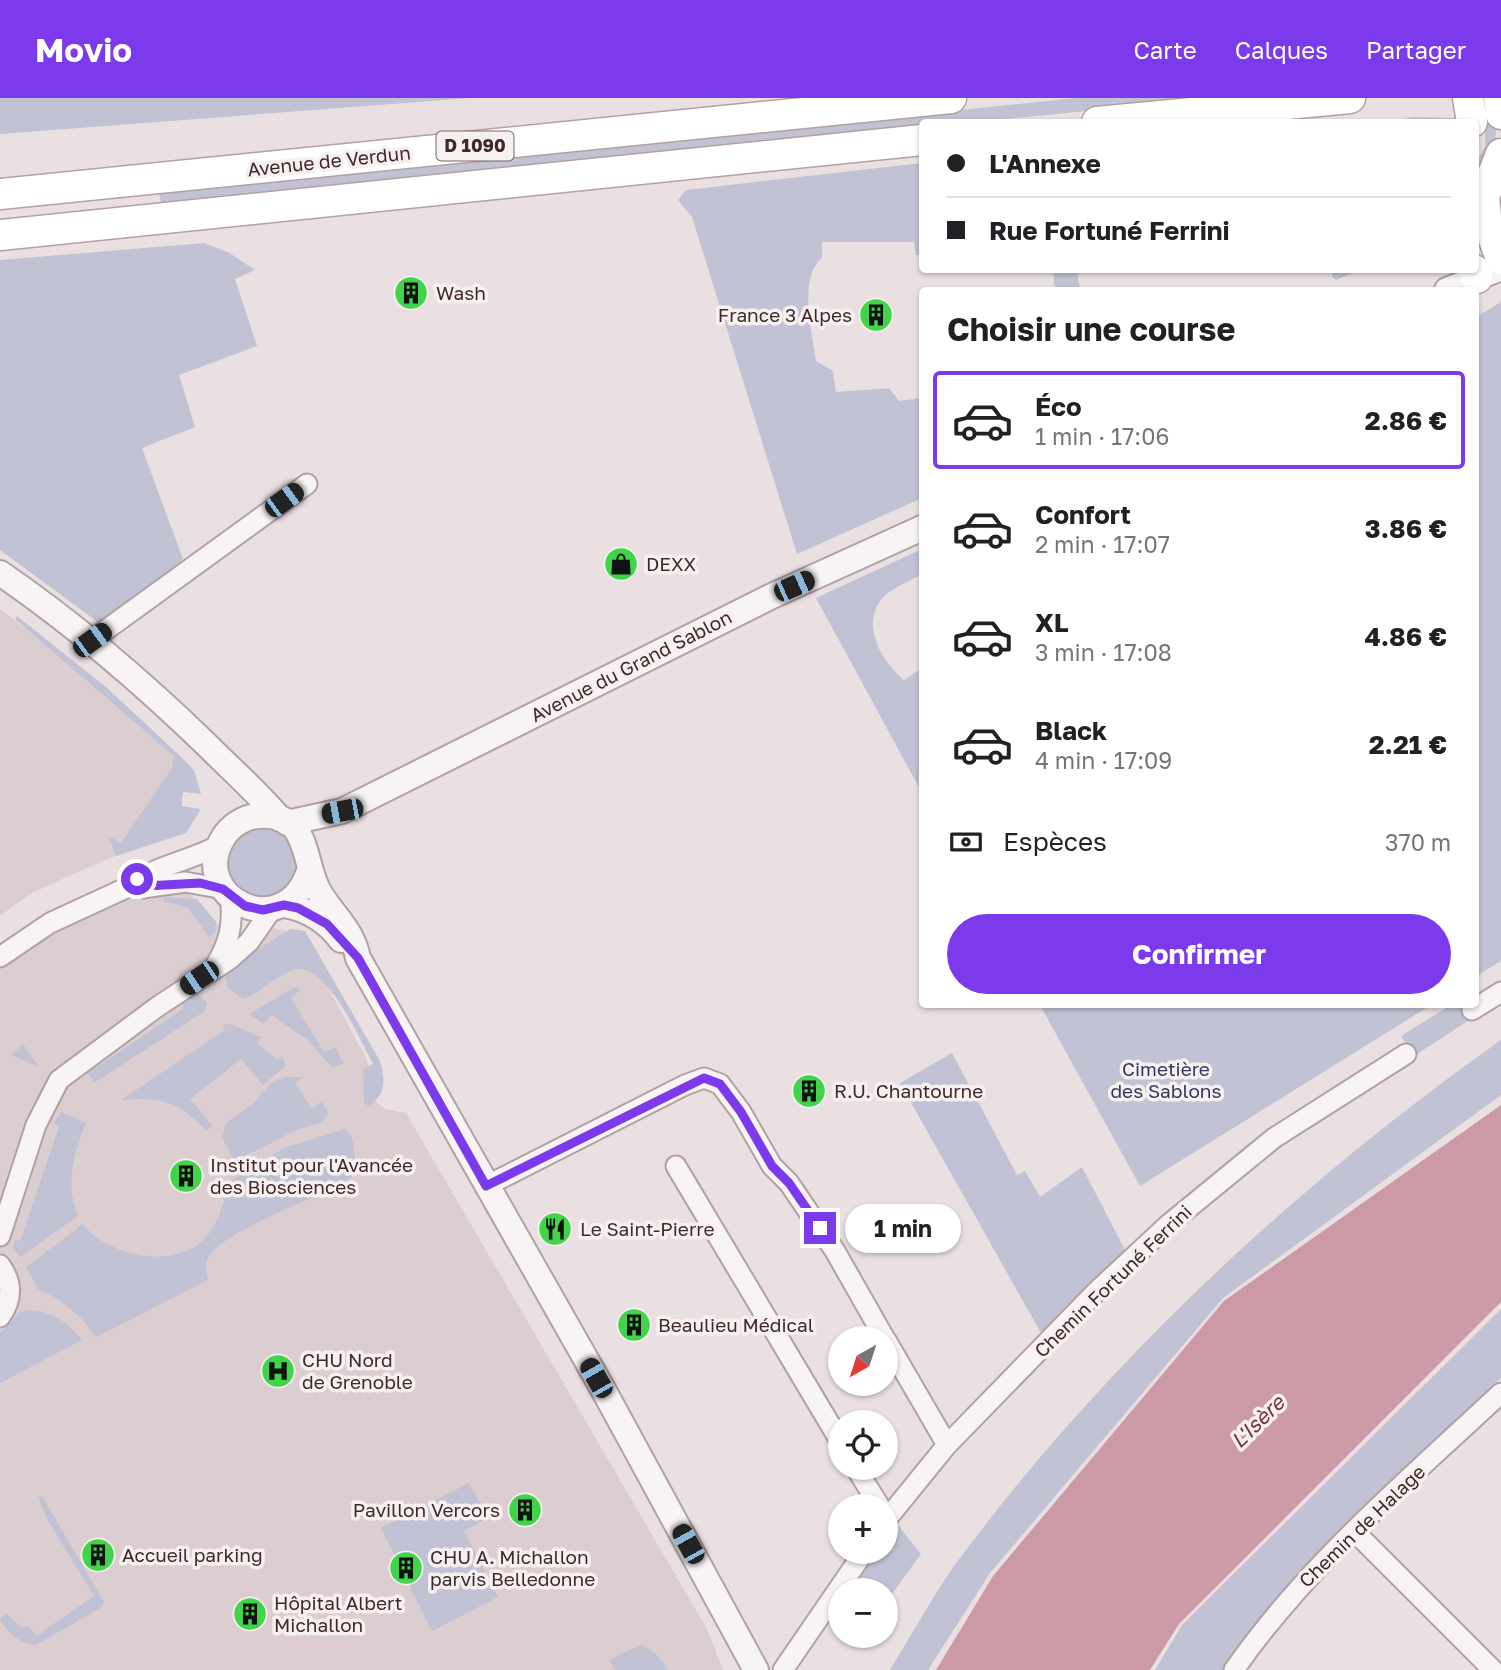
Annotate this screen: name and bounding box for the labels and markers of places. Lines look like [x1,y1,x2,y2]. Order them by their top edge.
building icon: Wash [392,274,430,312]
place label: Wash [436,281,486,304]
building icon: France 3 Alpes [857,296,895,334]
place label: France 3 Alpes [718,303,852,326]
shop icon: DEXX [602,545,640,583]
place label: DEXX [646,552,696,575]
building icon: R.U. Chantourne [790,1072,828,1110]
place label: R.U. Chantourne [834,1079,983,1102]
place label: Institut pour l'Avancée des Biosciences [210,1153,413,1198]
building icon: Institut pour l'Avancée des Biosciences [167,1157,205,1195]
restaurant icon: Le Saint-Pierre [536,1210,574,1248]
place label: Le Saint-Pierre [580,1217,715,1240]
building icon: Beaulieu Médical [615,1306,653,1344]
place label: Beaulieu Médical [658,1313,814,1336]
place label: CHU Nord de Grenoble [302,1348,413,1393]
hospital icon: CHU Nord de Grenoble [259,1352,297,1390]
building icon: Pavillon Vercors [506,1491,544,1529]
place label: Pavillon Vercors [353,1498,500,1521]
building icon: Accueil parking [79,1536,117,1574]
place label: Accueil parking [122,1543,263,1566]
place label: CHU A. Michallon parvis Belledonne [430,1545,595,1590]
building icon: CHU A. Michallon parvis Belledonne [387,1549,425,1587]
place label: Hôpital Albert Michallon [274,1591,402,1636]
building icon: Hôpital Albert Michallon [231,1595,269,1633]

